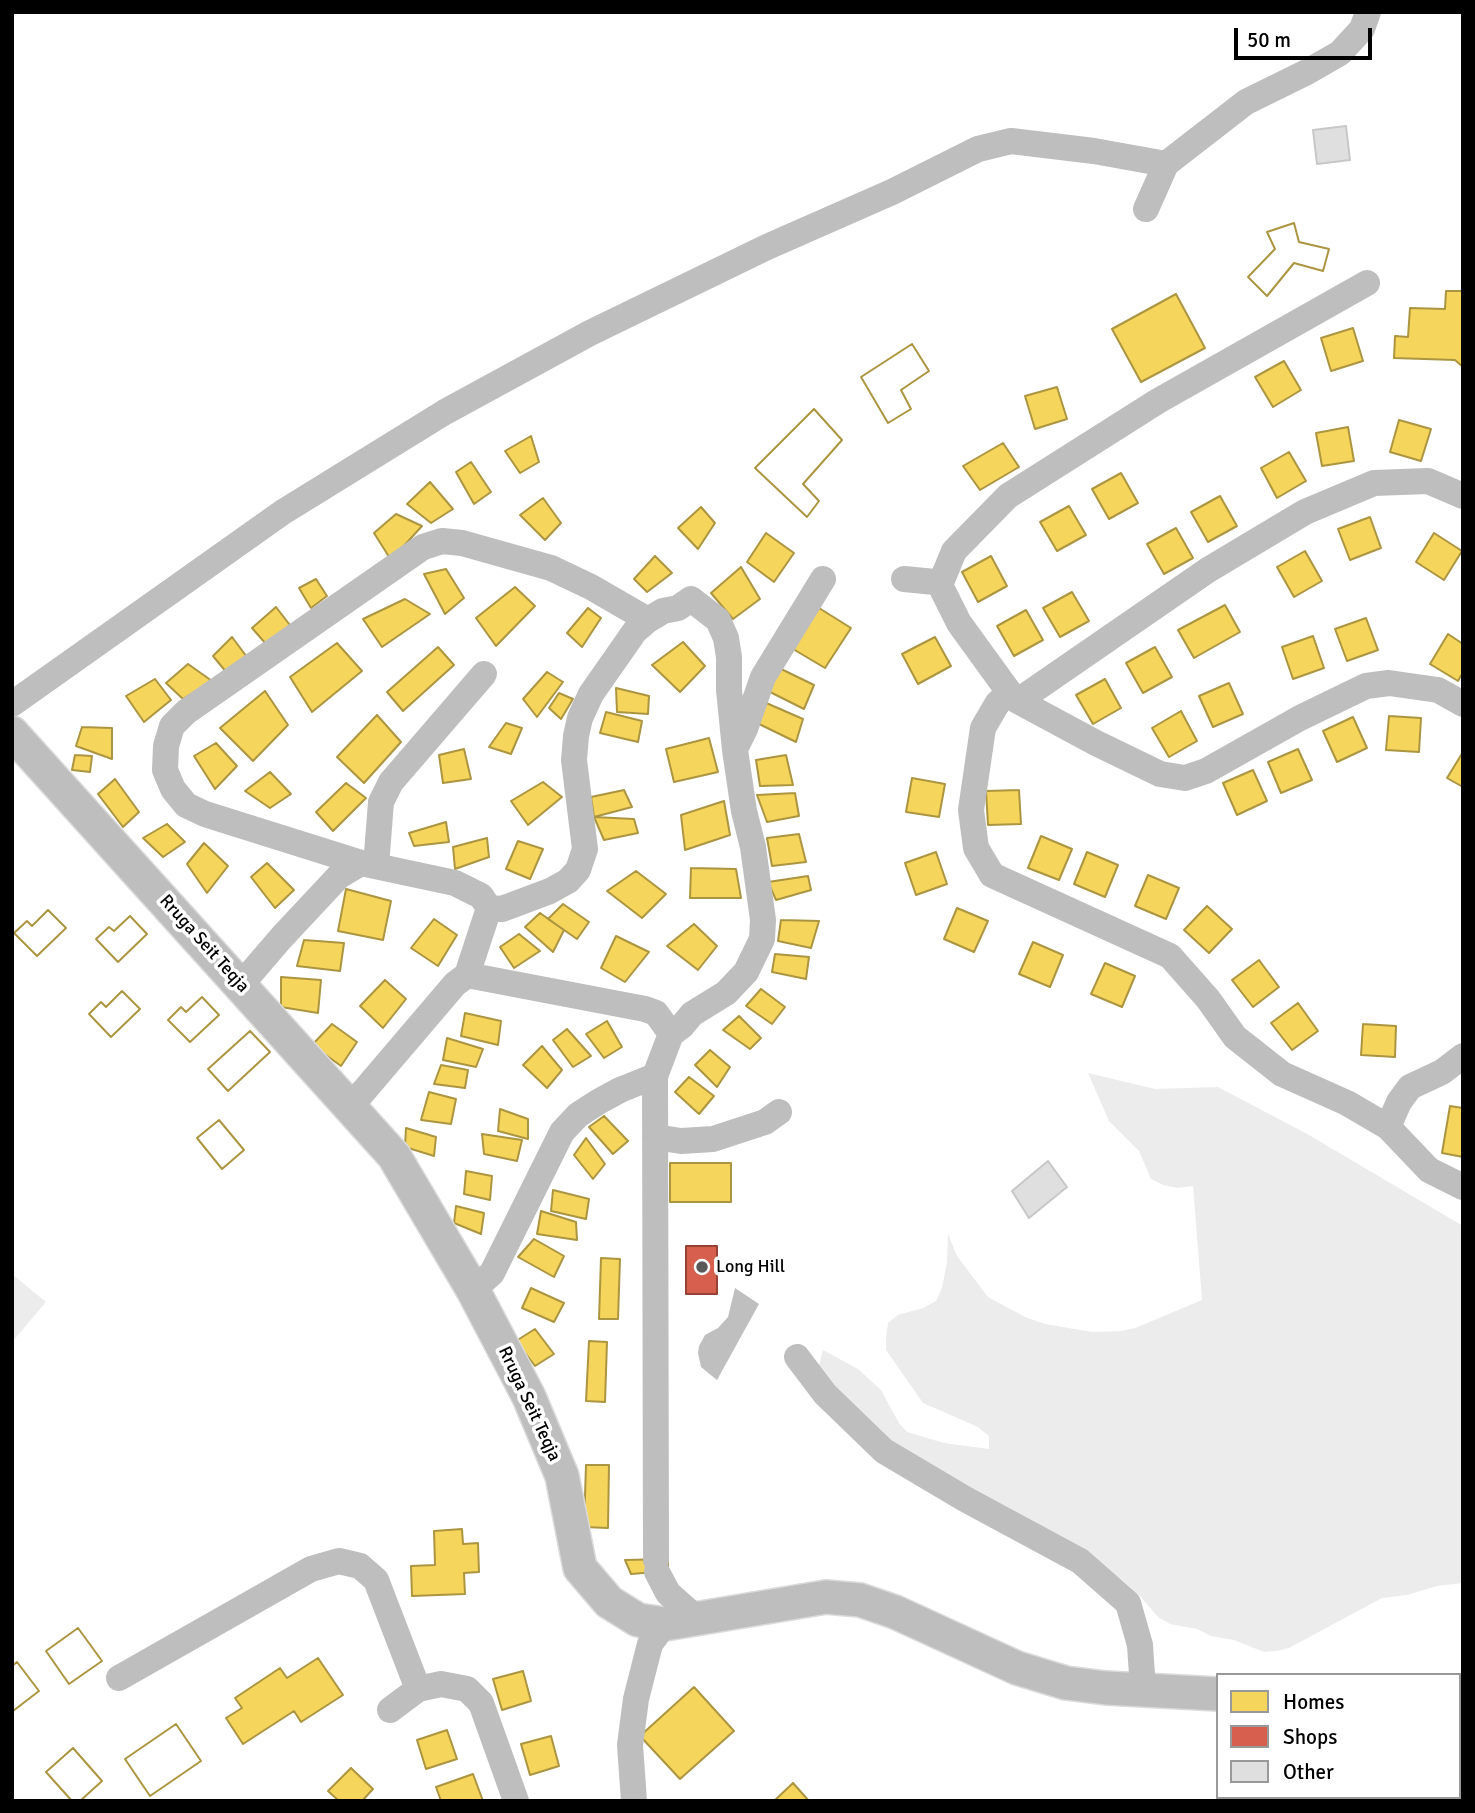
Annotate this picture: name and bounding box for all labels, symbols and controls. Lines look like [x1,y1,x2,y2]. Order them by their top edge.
scale bar [1237,14,1375,58]
text: 50 m [1247,27,1291,53]
street label: Rruga Seit Teqja [155,891,253,997]
place label: Long Hill [716,1256,785,1278]
marker: Long Hill [694,1259,710,1275]
street label: Rruga Seit Teqja [493,1343,565,1465]
legend [1216,1673,1461,1799]
text: Homes [1283,1689,1345,1715]
text: Shops [1283,1724,1337,1750]
text: Other [1283,1759,1334,1785]

